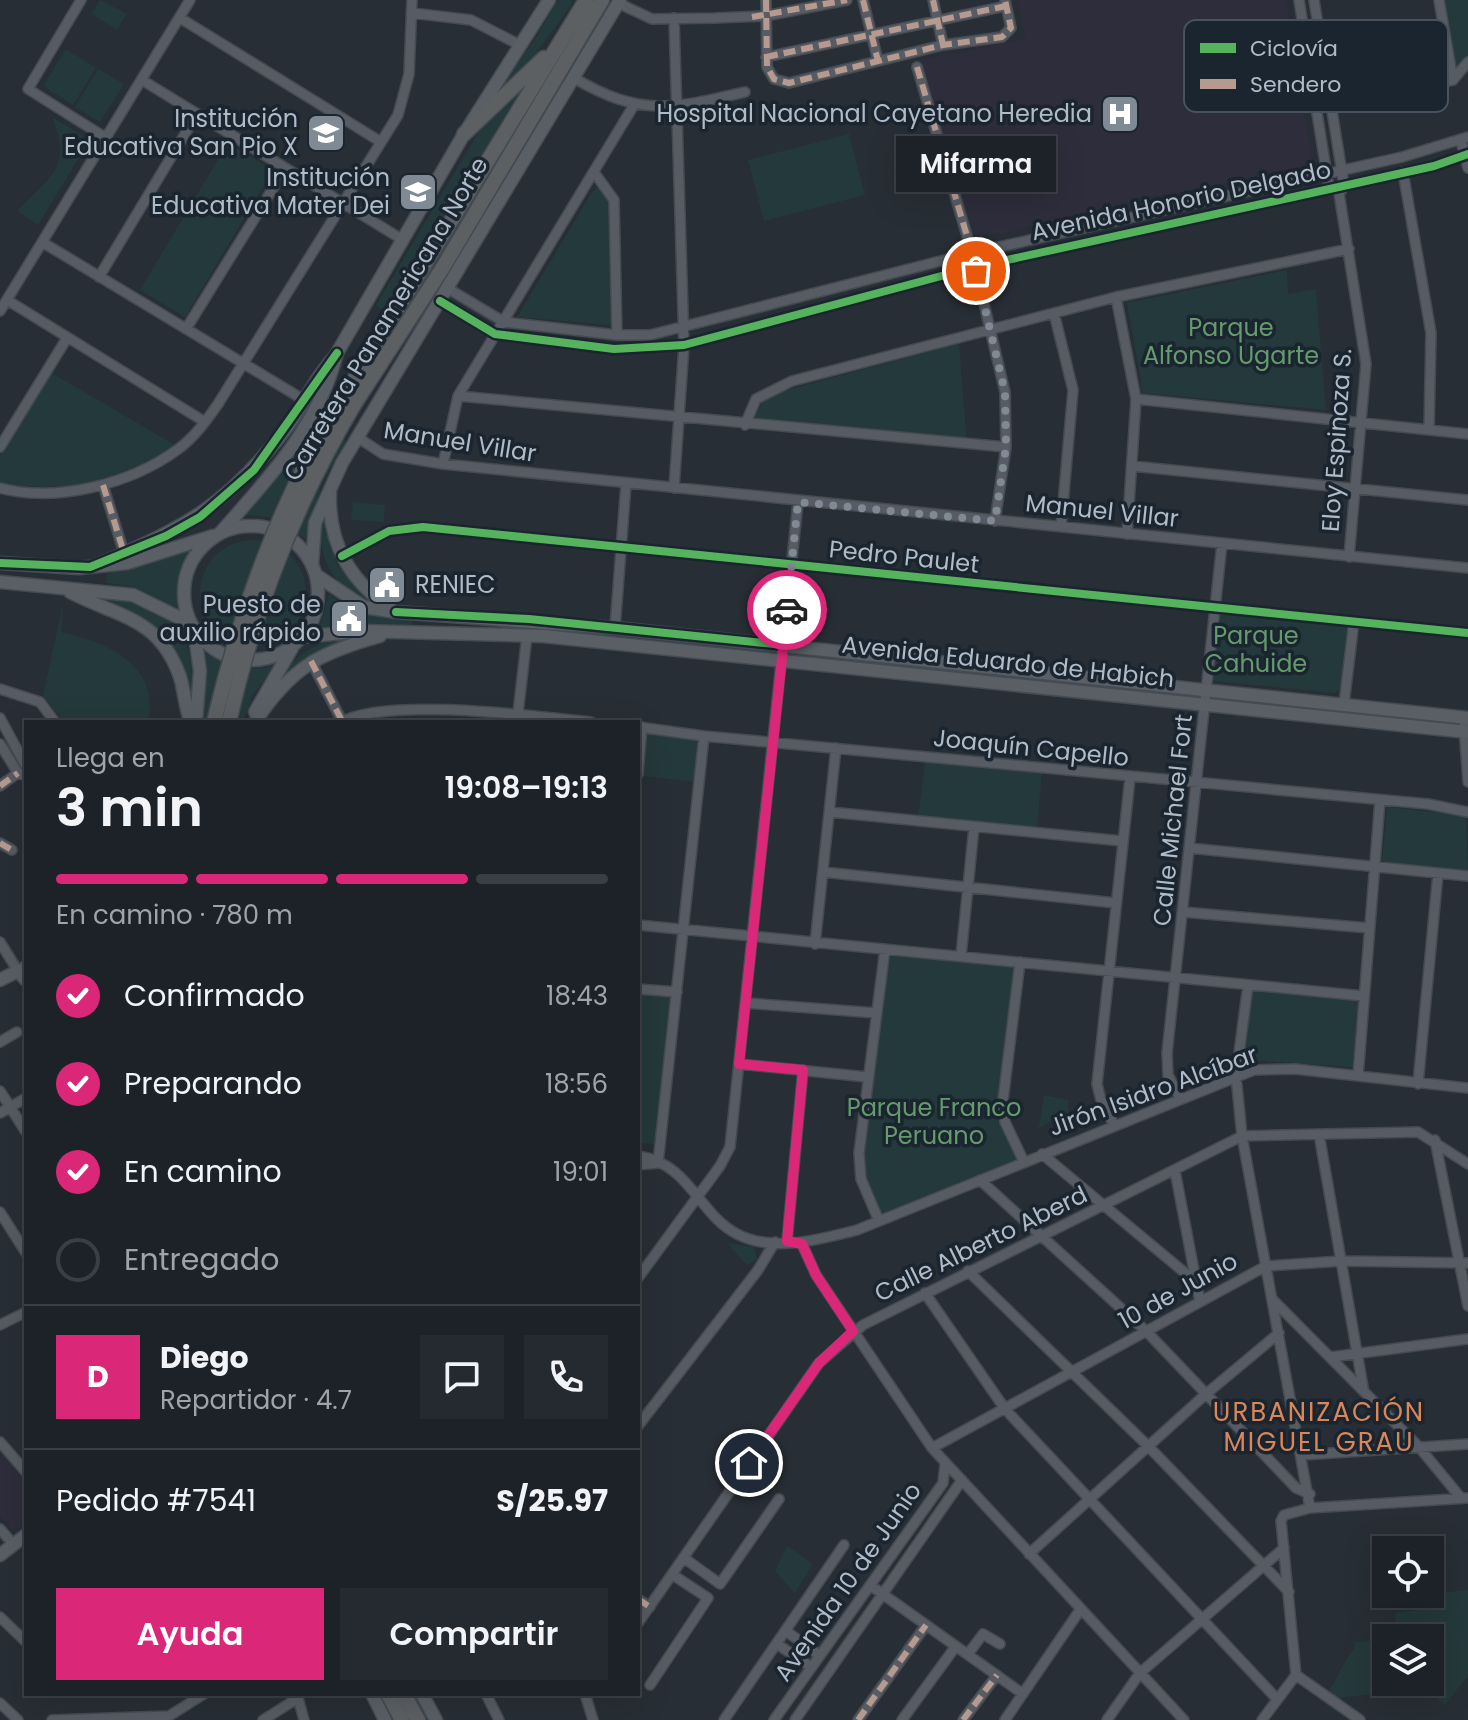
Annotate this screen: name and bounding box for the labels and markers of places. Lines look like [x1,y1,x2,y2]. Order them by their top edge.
hospital icon: Hospital Nacional Cayetano Heredia [1099,93,1141,135]
place label: Hospital Nacional Cayetano Heredia [656,97,1092,130]
place label: Institución Educativa San Pio X [64,102,298,163]
school or university icon: Institución Educativa San Pio X [305,112,347,154]
callout: Mifarma [896,135,1056,191]
place label: Institución Educativa Mater Dei [151,161,390,222]
school or university icon: Institución Educativa Mater Dei [397,171,439,213]
pin [942,237,1010,305]
public building icon: RENIEC [366,564,408,606]
place label: RENIEC [415,568,496,601]
place label: Puesto de auxilio rápido [160,588,321,649]
public building icon: Puesto de auxilio rápido [328,598,370,640]
pin [715,1429,783,1497]

